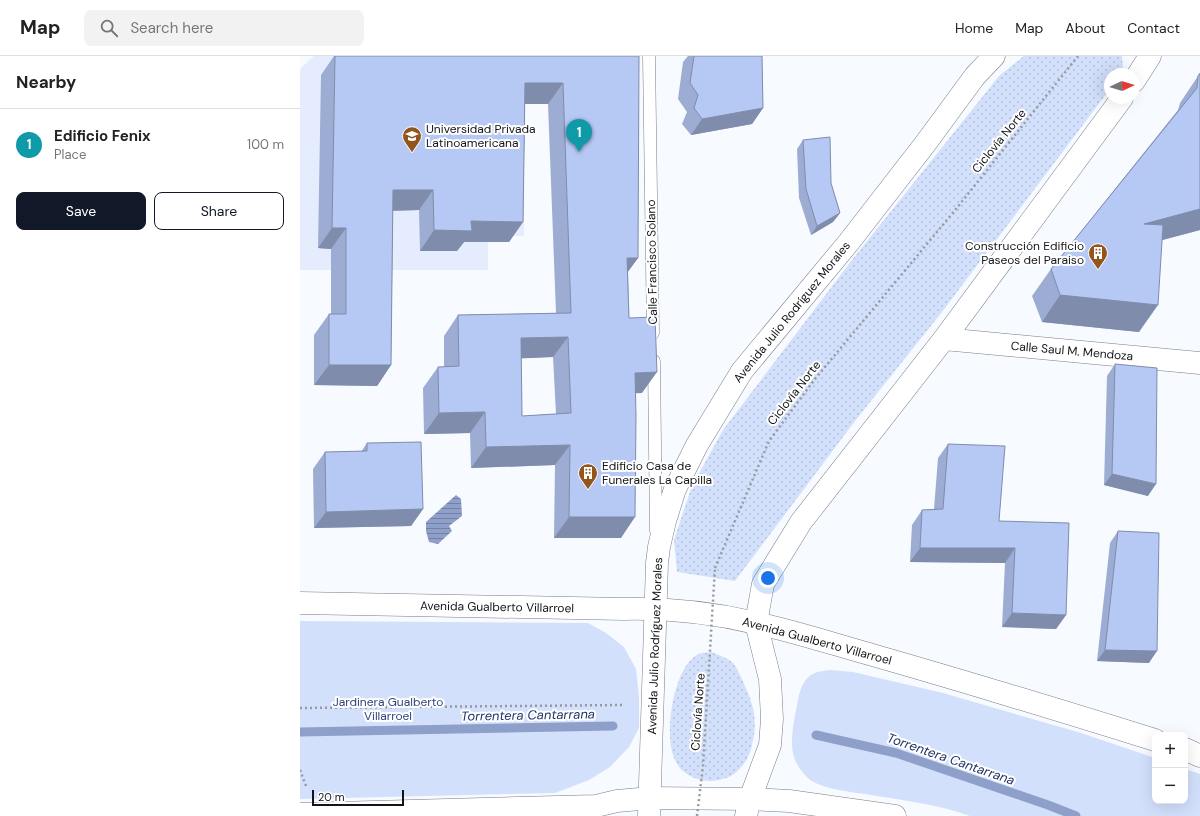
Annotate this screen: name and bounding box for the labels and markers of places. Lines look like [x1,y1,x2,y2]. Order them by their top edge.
pin: 1 [566,119,592,152]
place label: Universidad Privada Latinoamericana [426,121,535,151]
school or university icon: Universidad Privada Latinoamericana [401,125,423,153]
place label: Construcción Edificio Paseos del Paraiso [965,238,1084,268]
building icon: Construcción Edificio Paseos del Paraiso [1087,242,1109,270]
place label: Edificio Casa de Funerales La Capilla [602,458,712,488]
building icon: Edificio Casa de Funerales La Capilla [577,462,599,490]

